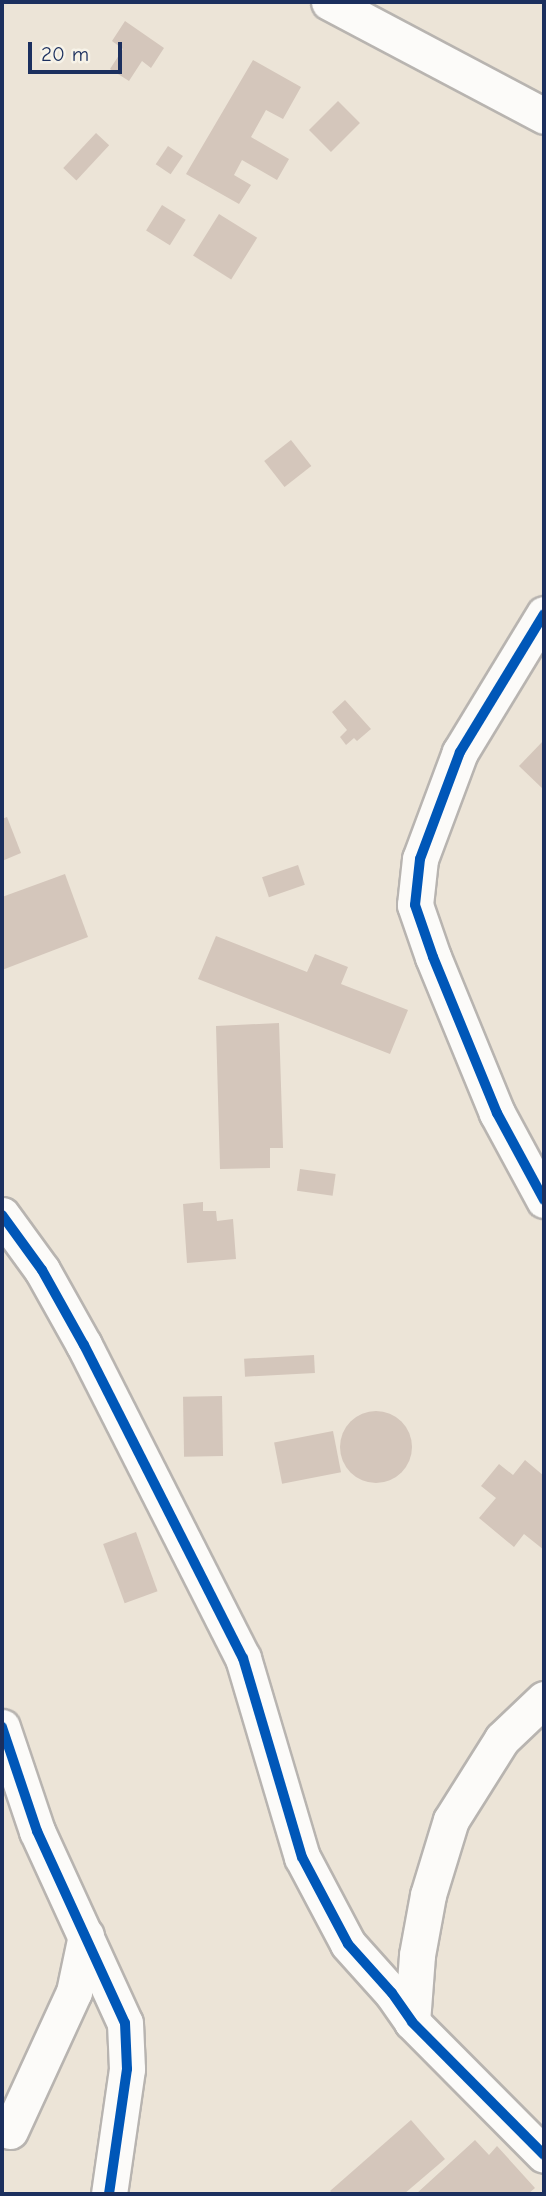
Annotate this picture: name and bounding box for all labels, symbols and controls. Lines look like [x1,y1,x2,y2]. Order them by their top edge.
scale bar [32,28,126,72]
text: 20 m [41,42,89,66]

